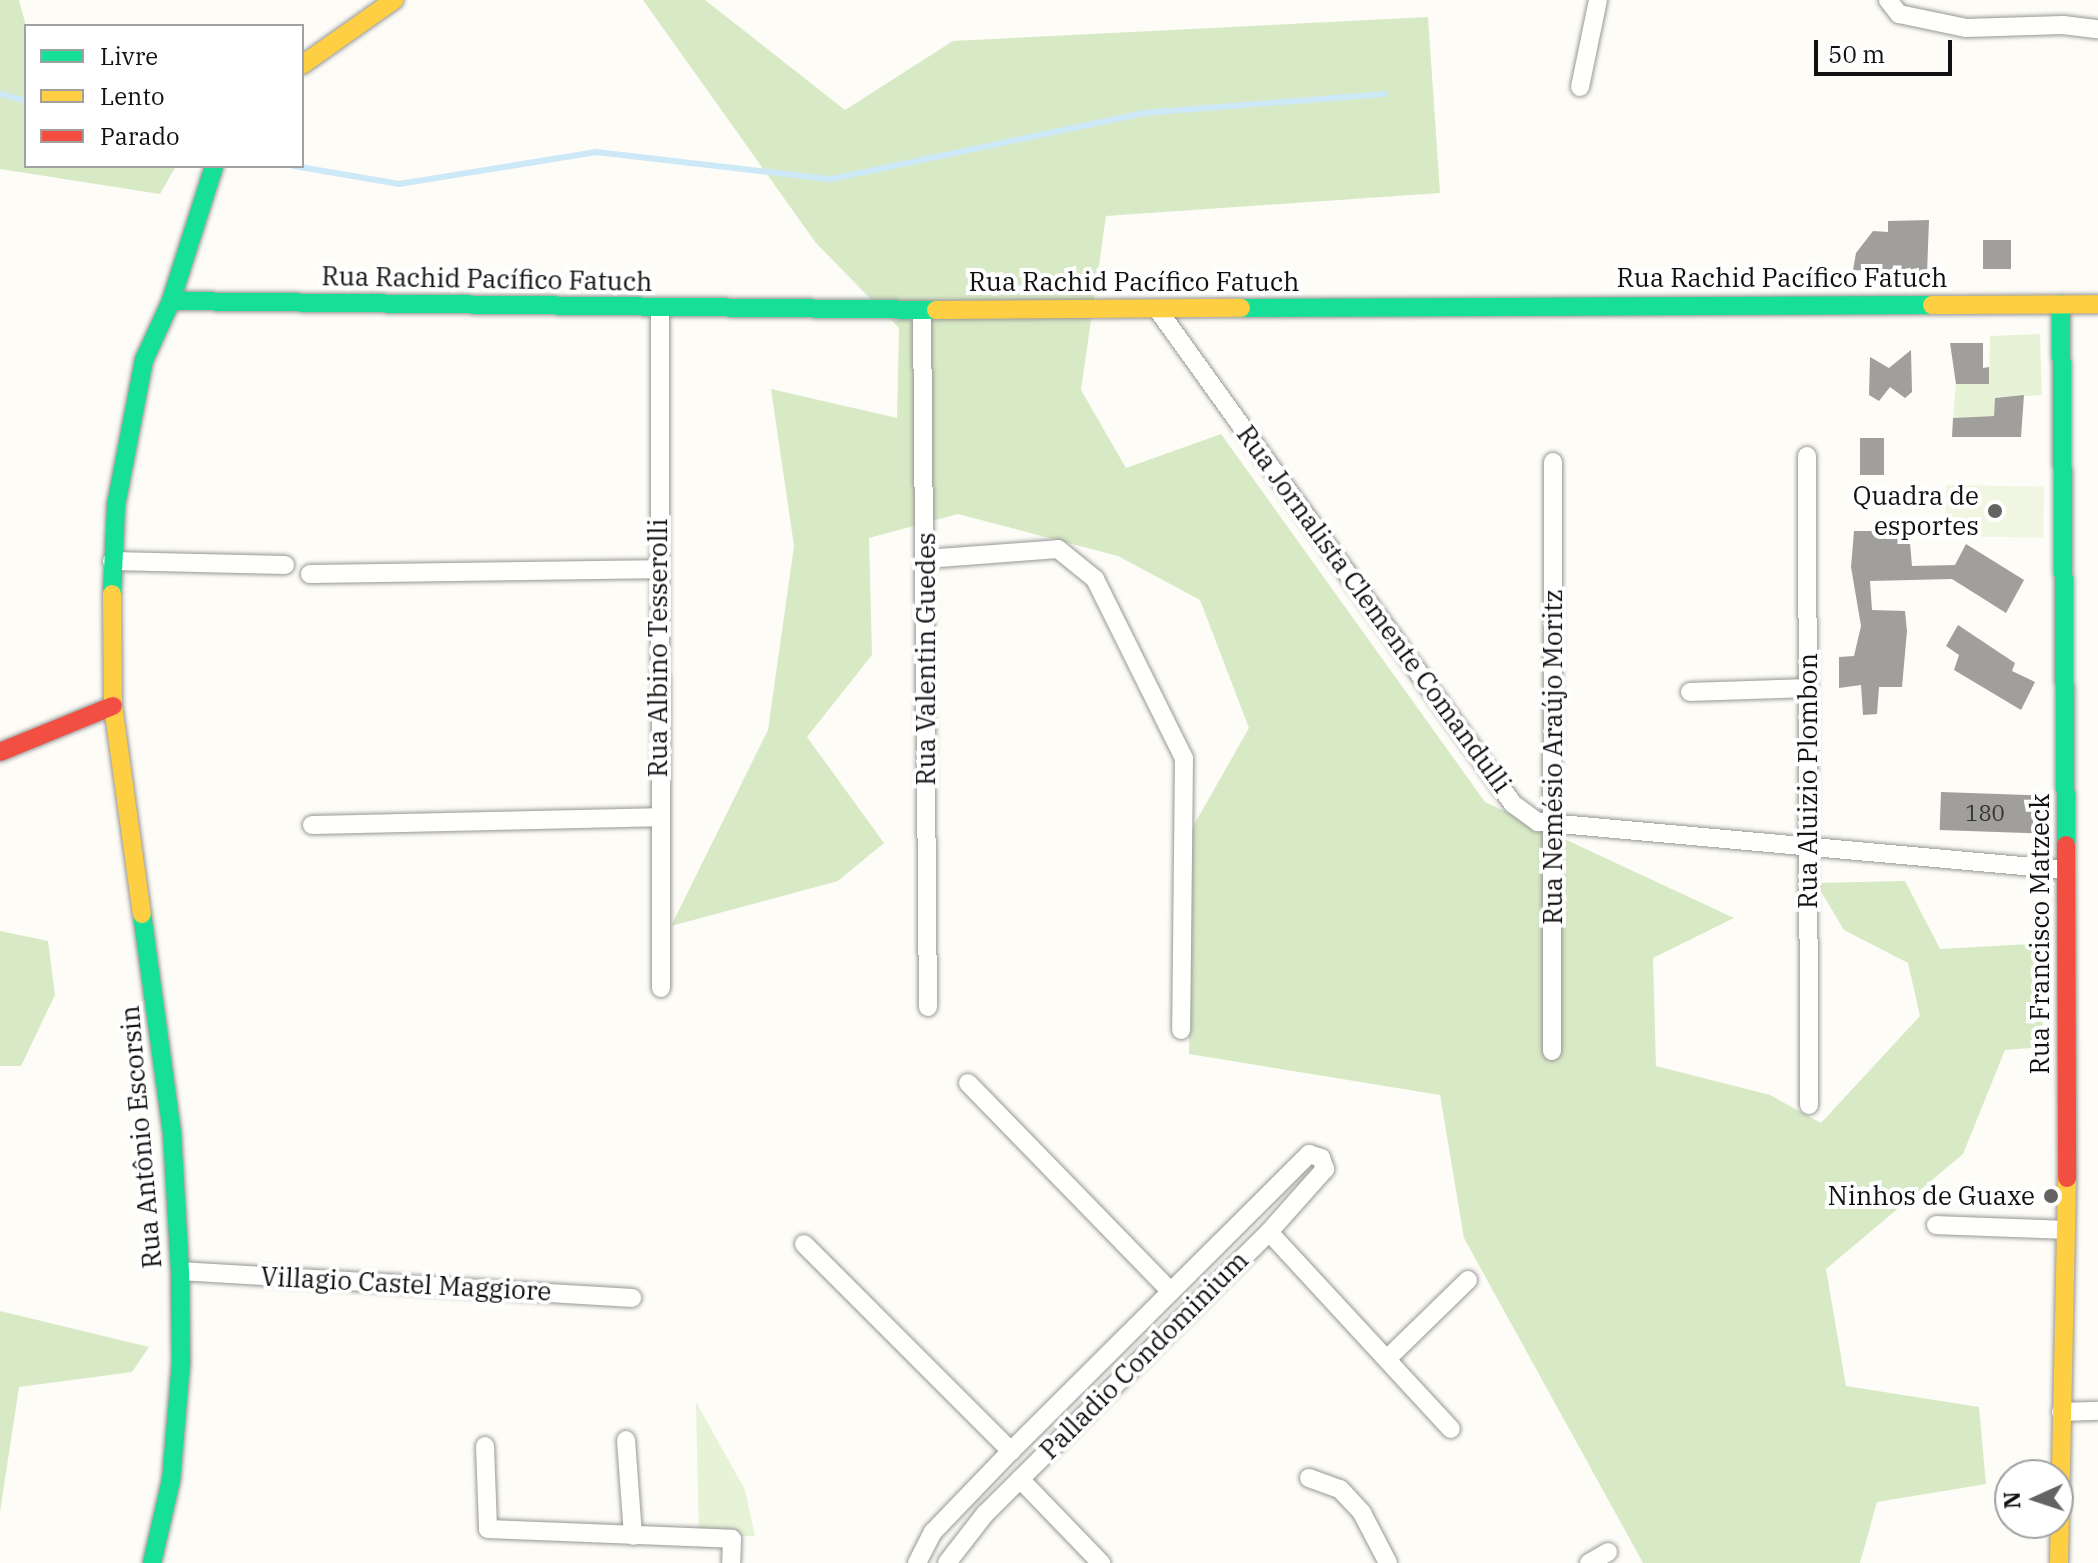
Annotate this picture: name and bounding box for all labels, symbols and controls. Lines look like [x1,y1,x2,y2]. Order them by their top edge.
legend [24,24,304,168]
scale bar [1818,24,1956,74]
text: 50 m [1828,38,1885,70]
text: Livre [100,40,158,72]
text: Lento [100,80,164,112]
text: Parado [100,120,180,152]
street label: Rua Rachid Pacífico Fatuch [321,261,653,297]
street label: Rua Rachid Pacífico Fatuch [1616,262,1948,294]
street label: Rua Rachid Pacífico Fatuch [968,266,1300,298]
street label: Rua Jornalista Clemente Comandulli [1230,419,1518,799]
place label: Quadra de esportes [1853,480,1979,542]
marker: Quadra de esportes [1986,502,2004,520]
street label: Rua Albino Tesserolli [642,519,674,777]
street label: Rua Valentin Guedes [910,532,942,786]
street label: Rua Nemésio Araújo Moritz [1537,589,1569,925]
street label: Rua Aluizio Plombon [1792,653,1824,909]
street label: Rua Francisco Matzeck [2024,793,2056,1075]
house number: 180 [1965,800,2005,826]
street label: Rua Antônio Escorsin [114,1004,168,1270]
place label: Ninhos de Guaxe [1827,1180,2035,1212]
marker: Ninhos de Guaxe [2042,1187,2060,1205]
street label: Palladio Condominium [1033,1244,1255,1466]
street label: Villagio Castel Maggiore [260,1261,552,1307]
north arrow [1994,1459,2074,1539]
text: N [1997,1491,2026,1510]

